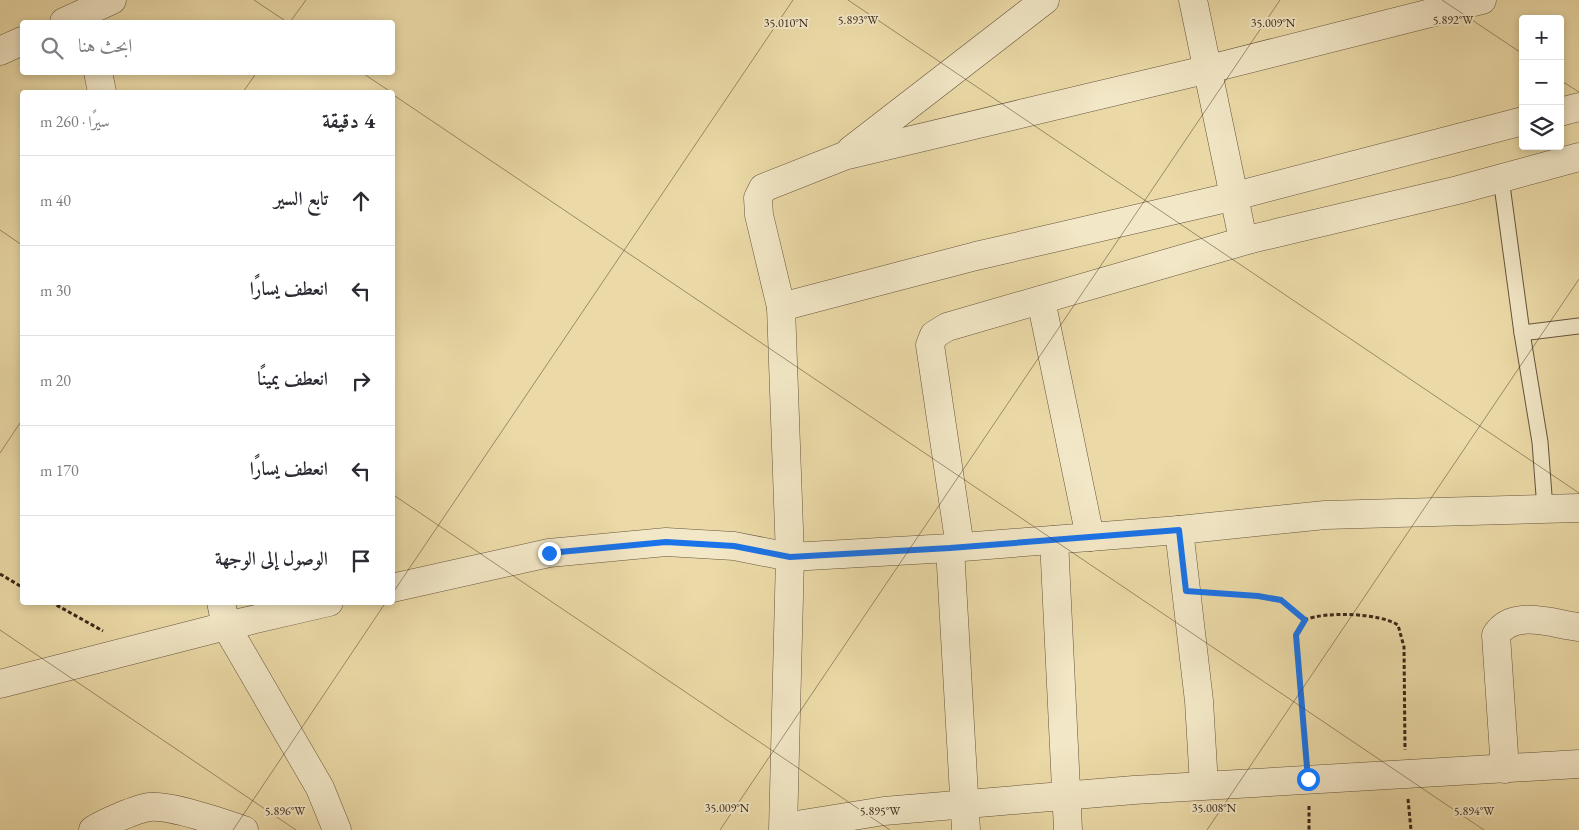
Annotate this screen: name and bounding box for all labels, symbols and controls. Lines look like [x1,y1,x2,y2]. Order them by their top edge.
text: 5.893°W [838,12,879,28]
text: 5.892°W [1433,12,1474,28]
text: 35.010°N [764,15,809,31]
text: 35.009°N [1251,15,1296,31]
map controls [1519,15,1564,150]
button: + [1519,15,1564,60]
search box [20,20,395,75]
text: ابحث هنا [78,33,132,58]
icon: search [38,34,66,62]
button: − [1519,60,1564,105]
button: layers [1519,105,1564,150]
text: 4 دقيقة [322,107,375,134]
text: سيرًا · 260 m [40,111,110,132]
text: تابع السير [274,186,328,211]
icon: ahead [347,187,375,215]
text: 40 m [40,190,71,211]
text: انعطف يسارًا [250,276,328,301]
icon: left [347,277,375,305]
text: 30 m [40,280,71,301]
text: انعطف يمينًا [257,366,328,391]
icon: right [347,367,375,395]
text: 20 m [40,370,71,391]
text: انعطف يسارًا [250,456,328,481]
icon: left [347,457,375,485]
text: 170 m [40,460,79,481]
route end [538,542,561,565]
text: الوصول إلى الوجهة [215,546,328,571]
icon: arrive [347,547,375,575]
route start [1297,768,1320,791]
text: 35.009°N [705,800,750,816]
text: 35.008°N [1192,800,1237,816]
text: 5.896°W [265,803,306,819]
text: 5.895°W [860,803,901,819]
text: 5.894°W [1454,803,1495,819]

